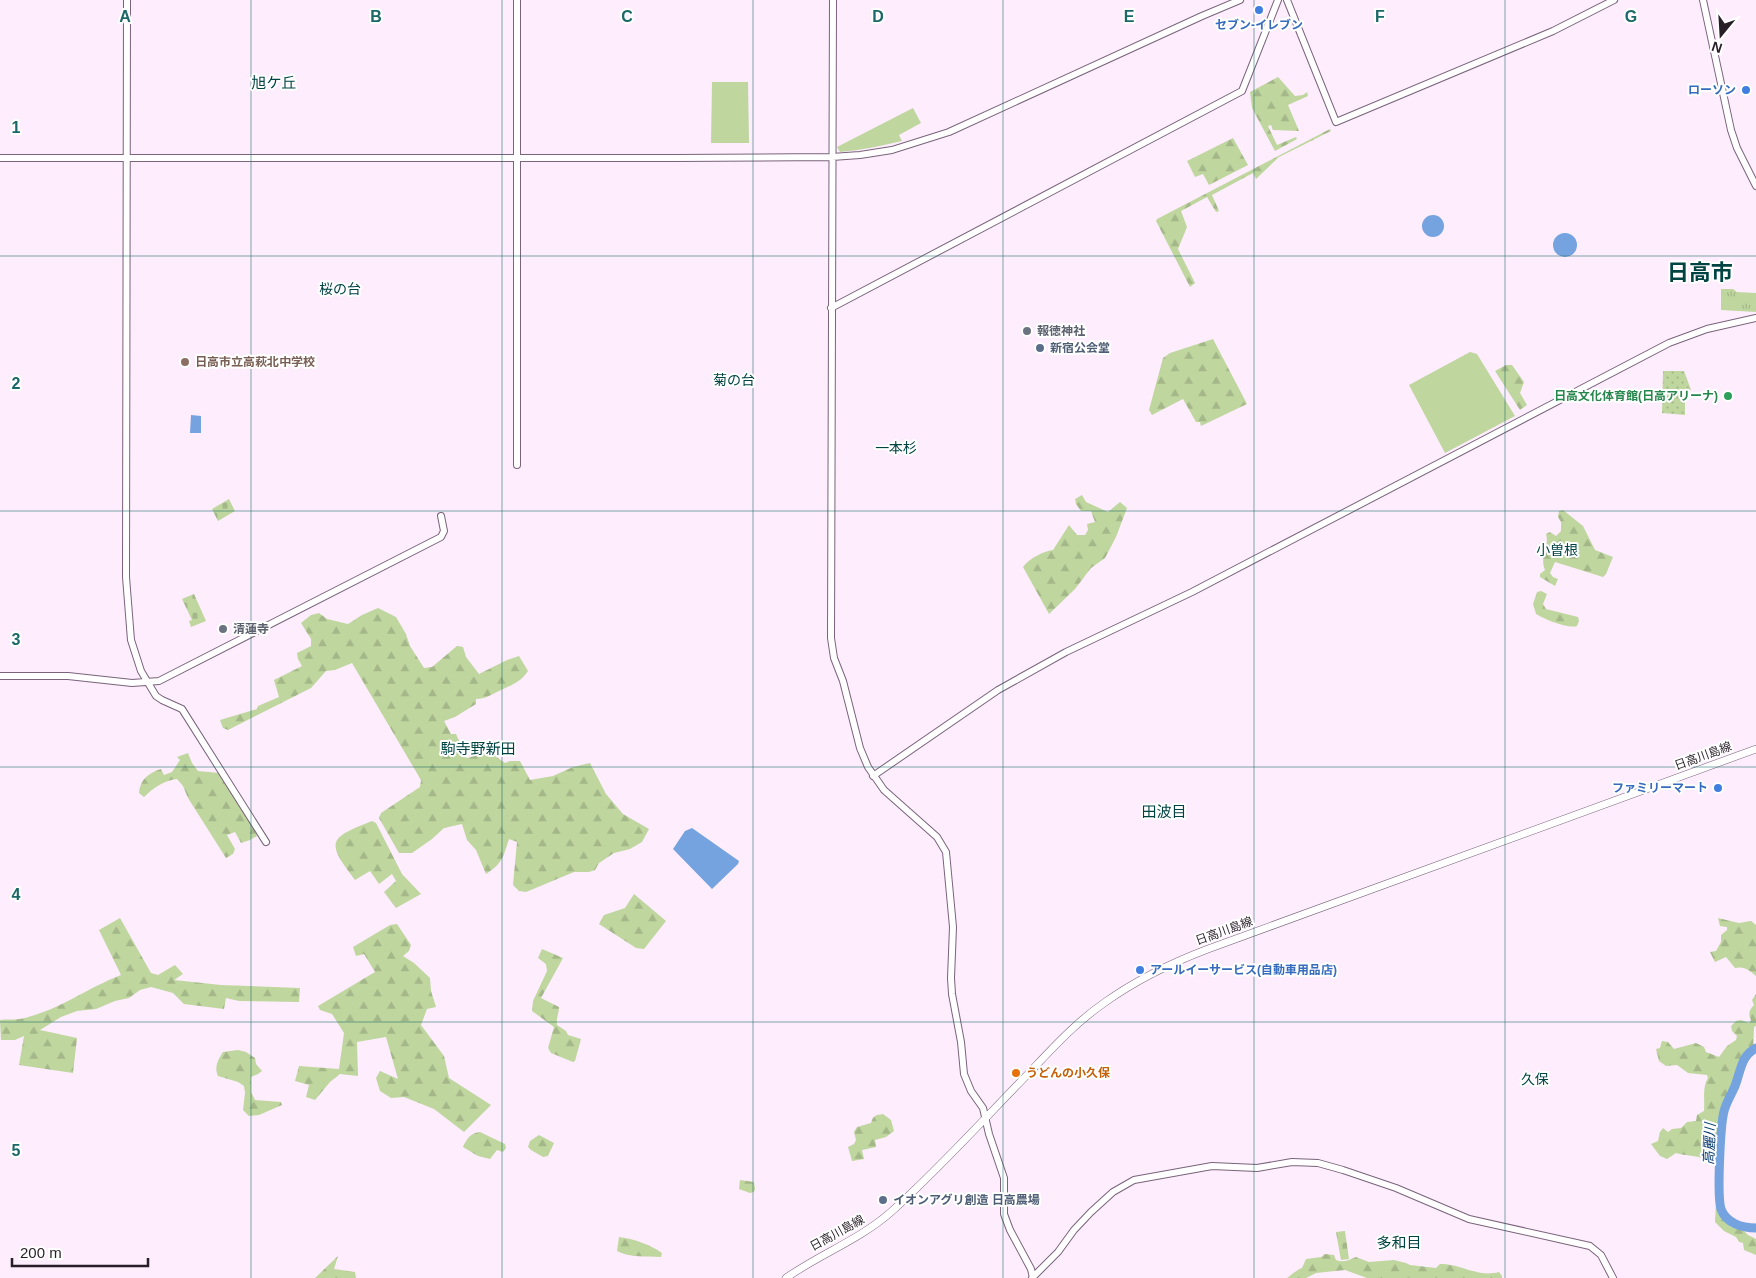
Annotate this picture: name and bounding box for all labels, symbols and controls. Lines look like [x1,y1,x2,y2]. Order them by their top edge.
marker: セブン-イレブン [1253,4,1265,16]
text: A [119,8,131,25]
text: B [370,8,382,25]
text: C [621,8,633,25]
text: D [872,8,884,25]
text: E [1124,8,1135,25]
text: F [1375,8,1385,25]
text: G [1625,8,1637,25]
north arrow [1696,10,1746,60]
place label: セブン-イレブン [1215,18,1303,32]
text: N [1710,38,1724,57]
district label: 旭ケ丘 [251,74,297,91]
place label: ローソン [1688,83,1736,97]
marker: ローソン [1740,84,1752,96]
text: 1 [12,119,21,136]
district label: 日高市 [1667,260,1733,285]
district label: 桜の台 [319,281,361,297]
place label: 報徳神社 [1037,324,1085,338]
marker: 報徳神社 [1021,325,1033,337]
place label: 新宿公会堂 [1050,341,1110,355]
marker: 新宿公会堂 [1034,342,1046,354]
place label: 日高市立高萩北中学校 [195,355,315,369]
marker: 日高市立高萩北中学校 [179,356,191,368]
district label: 菊の台 [713,372,755,388]
text: 2 [12,375,21,392]
place label: 日高文化体育館(日高アリーナ) [1554,389,1718,403]
marker: 日高文化体育館(日高アリーナ) [1722,390,1734,402]
district label: 一本杉 [875,440,917,456]
district label: 小曽根 [1536,542,1578,558]
place label: 清蓮寺 [233,622,269,636]
marker: 清蓮寺 [217,623,229,635]
text: 3 [12,631,21,648]
street label: 日高川島線 [1672,739,1734,773]
district label: 駒寺野新田 [440,740,516,757]
place label: ファミリーマート [1612,781,1708,795]
marker: ファミリーマート [1712,782,1724,794]
district label: 田波目 [1141,803,1187,820]
text: 4 [12,886,21,903]
street label: 日高川島線 [1193,914,1255,948]
place label: アールイーサービス(自動車用品店) [1150,963,1337,977]
marker: アールイーサービス(自動車用品店) [1134,964,1146,976]
place label: うどんの小久保 [1026,1066,1110,1080]
marker: うどんの小久保 [1010,1067,1022,1079]
district label: 久保 [1521,1071,1549,1087]
water label: 高麗川 [1700,1121,1718,1165]
text: 5 [12,1142,21,1159]
place label: イオンアグリ創造 日高農場 [893,1193,1040,1207]
marker: イオンアグリ創造 日高農場 [877,1194,889,1206]
street label: 日高川島線 [807,1212,867,1254]
district label: 多和目 [1376,1234,1422,1251]
scale bar [12,1236,149,1268]
text: 200 m [20,1244,62,1261]

